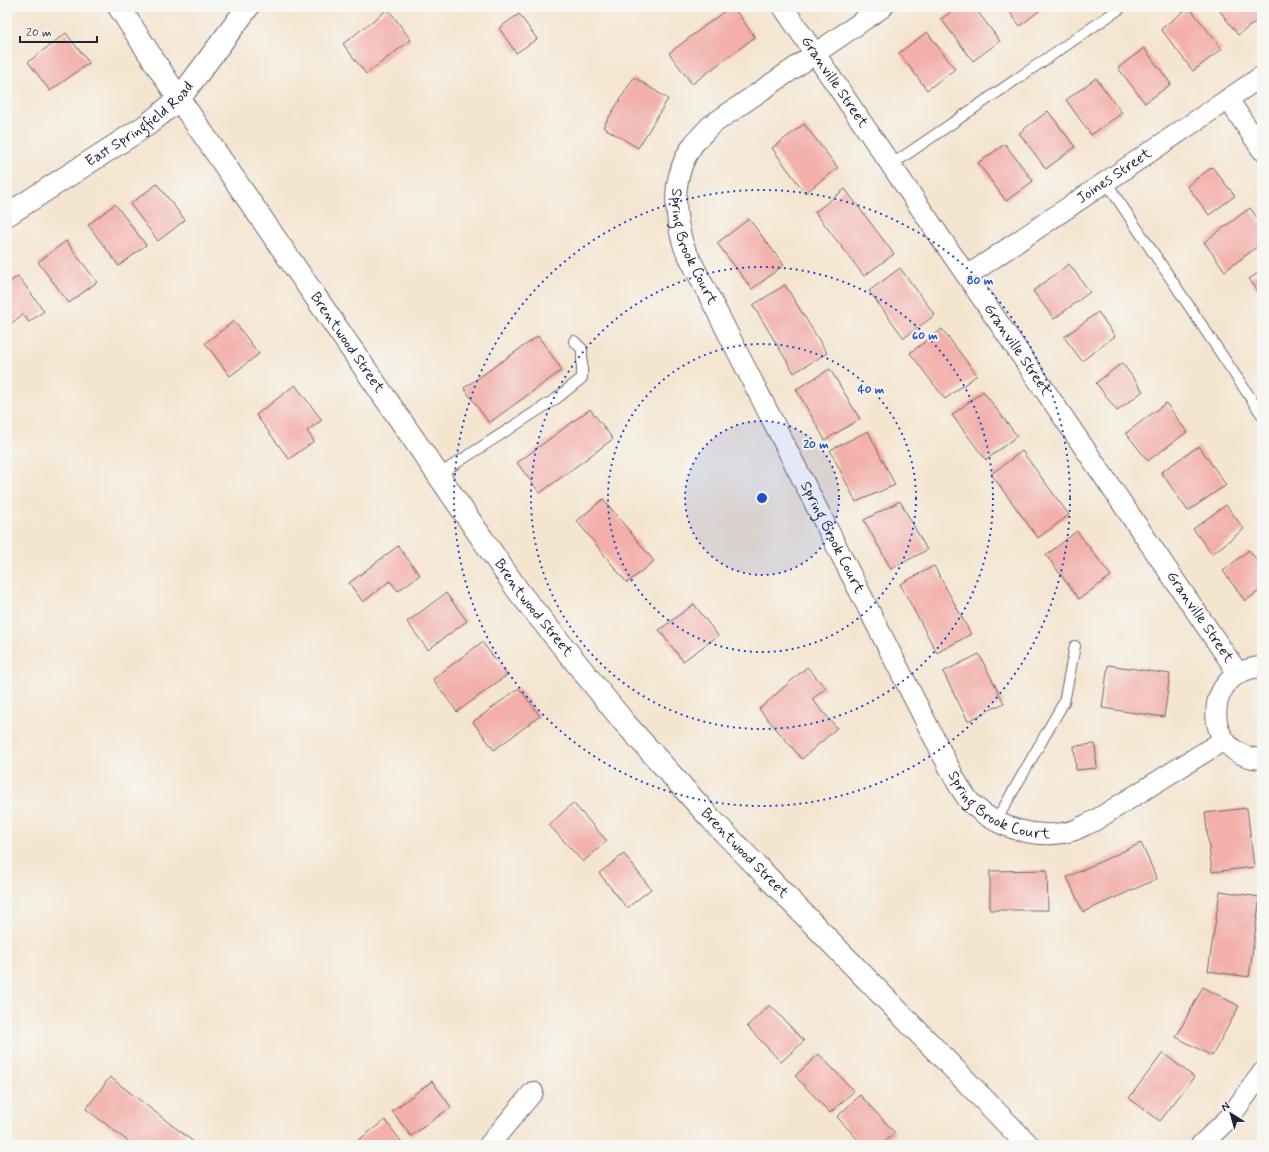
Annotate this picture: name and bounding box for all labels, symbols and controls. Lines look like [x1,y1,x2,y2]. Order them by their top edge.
scale bar [20,18,97,44]
text: 20 m [26,25,52,41]
street label: Granville Street [796,32,873,132]
street label: East Springfield Road [82,78,199,172]
street label: Joines Street [1073,144,1156,209]
street label: Spring Brook Court [666,188,722,309]
text: 80 m [967,273,994,289]
street label: Brentwood Street [305,288,389,397]
street label: Granville Street [979,300,1056,400]
text: 60 m [912,328,938,344]
text: 40 m [858,382,885,398]
text: 20 m [803,437,829,453]
street label: Spring Brook Court [795,478,869,597]
centre of rings [755,491,769,505]
street label: Brentwood Street [489,555,577,661]
street label: Granville Street [1161,567,1238,667]
street label: Spring Brook Court [943,768,1050,844]
street label: Brentwood Street [696,804,793,903]
north arrow [1211,1094,1251,1134]
text: N [1218,1099,1233,1115]

